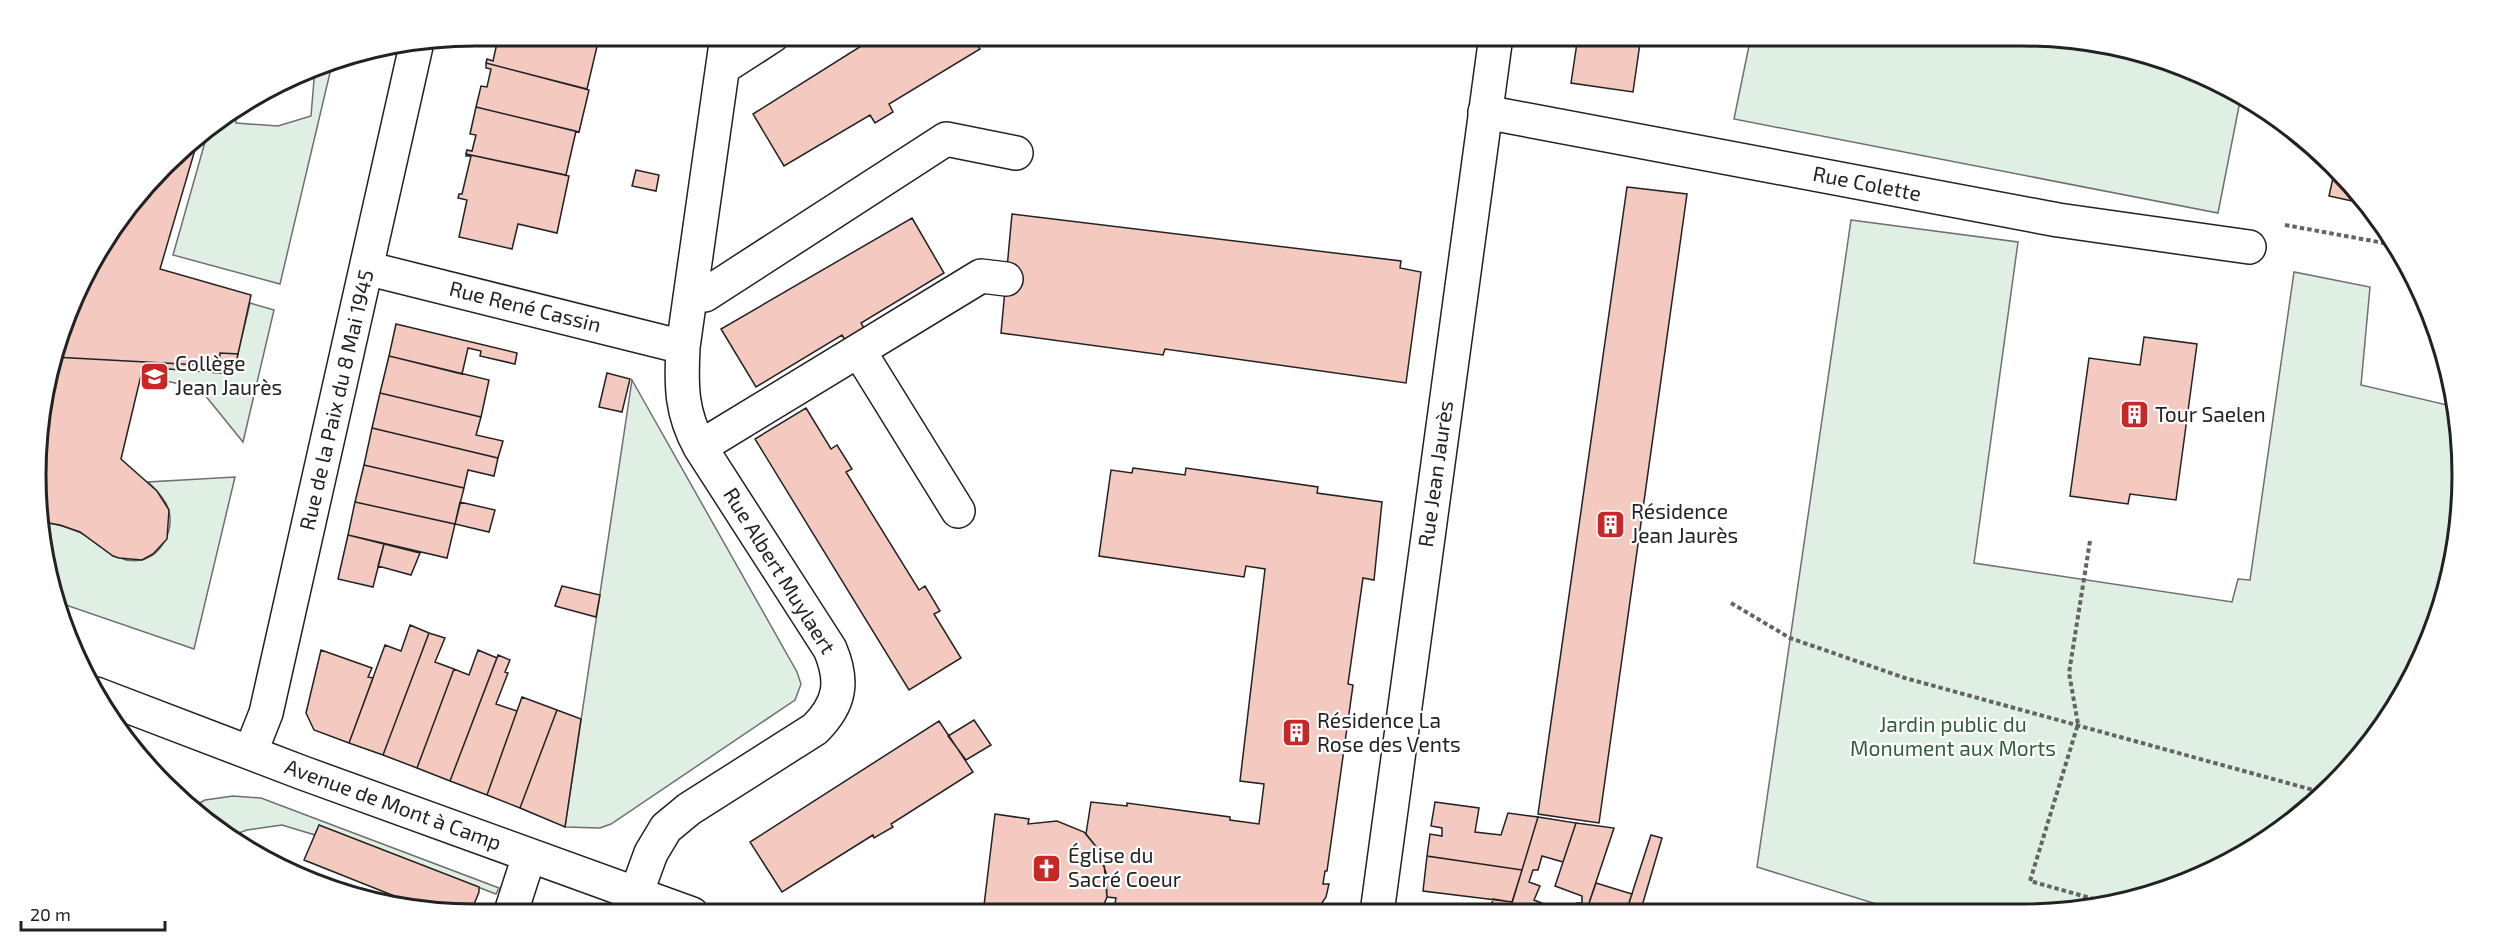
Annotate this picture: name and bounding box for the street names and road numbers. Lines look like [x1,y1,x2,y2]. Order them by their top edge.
street label: Rue Colette [1811,160,1923,205]
street label: Rue de la Paix du 8 Mai 1945 [293,267,378,532]
street label: Rue René Cassin [447,275,604,336]
street label: Rue Jean Jaurès [1412,399,1457,549]
street label: Rue Albert Muylaert [719,483,841,658]
street label: Avenue de Mont à Camp [282,753,505,854]

